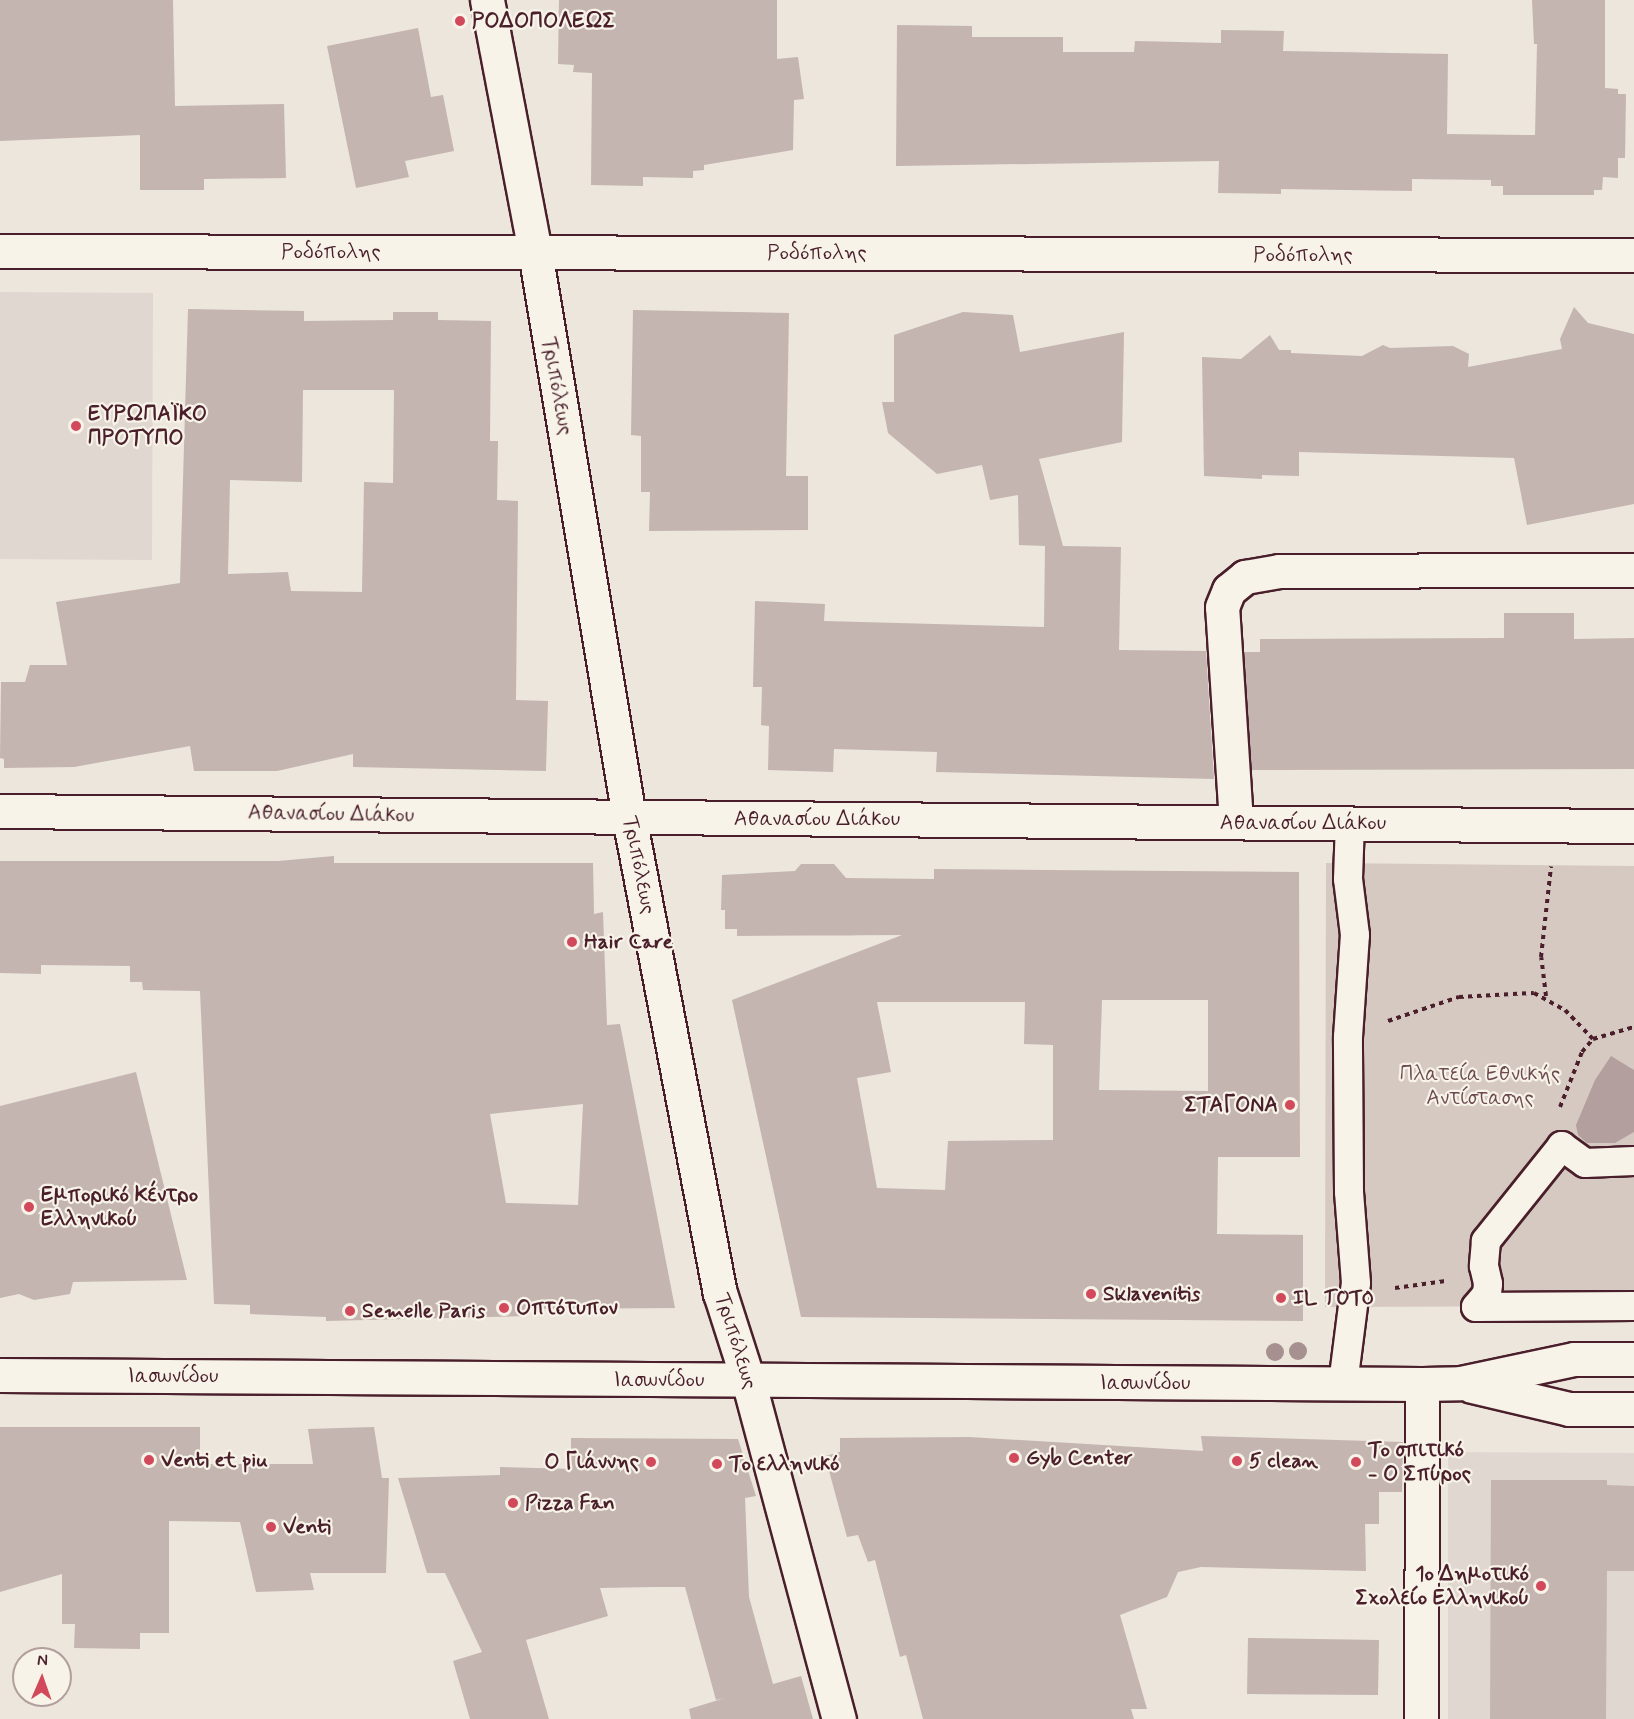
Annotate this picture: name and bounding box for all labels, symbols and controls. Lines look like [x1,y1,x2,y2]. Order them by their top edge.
place label: ΡΟΔΟΠΟΛΕΩΣ [472,8,615,34]
marker: ΡΟΔΟΠΟΛΕΩΣ [453,14,467,28]
street label: Ροδόπολης [281,239,381,265]
street label: Ροδόπολης [767,240,867,266]
street label: Ροδόπολης [1253,242,1353,268]
street label: Τριπόλεως [536,335,578,437]
place label: ΕΥΡΩΠΑΪΚΟ ΠΡΟΤΥΠΟ [88,401,207,451]
marker: ΕΥΡΩΠΑΪΚΟ ΠΡΟΤΥΠΟ [69,419,83,433]
street label: Αθανασίου Διάκου [248,800,414,828]
street label: Αθανασίου Διάκου [734,806,900,832]
street label: Αθανασίου Διάκου [1220,810,1386,836]
street label: Τριπόλεως [617,814,661,916]
place label: Hair Care [584,929,672,955]
marker: Hair Care [565,935,579,949]
park label: Πλατεία Εθνικής Αντίστασης [1400,1061,1560,1111]
place label: ΣΤΑΓΟΝΑ [1184,1092,1278,1118]
marker: ΣΤΑΓΟΝΑ [1283,1098,1297,1112]
place label: Εμπορικό Κέντρο Ελληνικού [41,1182,198,1232]
marker: Εμπορικό Κέντρο Ελληνικού [22,1200,36,1214]
place label: Sklavenitis [1103,1281,1200,1307]
place label: IL TOTO [1293,1285,1373,1311]
marker: Sklavenitis [1084,1287,1098,1301]
street label: Τριπόλεως [709,1290,763,1392]
marker: IL TOTO [1274,1291,1288,1305]
place label: Οπτότυπον [516,1295,618,1321]
place label: Semelle Paris [362,1298,483,1324]
marker: Οπτότυπον [497,1301,511,1315]
marker: Semelle Paris [343,1304,357,1318]
street label: Ιασωνίδου [128,1363,218,1389]
street label: Ιασωνίδου [614,1367,704,1393]
street label: Ιασωνίδου [1100,1370,1190,1396]
place label: Το σπιτικό - Ο Σπύρος [1368,1437,1471,1487]
place label: Gyb Center [1026,1445,1133,1471]
place label: Venti et piu [161,1447,263,1473]
place label: 5 clean [1249,1448,1318,1474]
place label: Ο Γιάννης [544,1449,639,1475]
place label: Το ελληνικό [729,1451,839,1477]
marker: Gyb Center [1007,1451,1021,1465]
marker: Venti et piu [142,1453,156,1467]
marker: 5 clean [1230,1454,1244,1468]
marker: Ο Γιάννης [644,1455,658,1469]
marker: Το σπιτικό - Ο Σπύρος [1349,1455,1363,1469]
marker: Το ελληνικό [710,1457,724,1471]
place label: Pizza Fan [525,1490,612,1516]
marker: Pizza Fan [506,1496,520,1510]
place label: Venti [283,1514,331,1540]
marker: Venti [264,1520,278,1534]
place label: 1ο Δημοτικό Σχολείο Ελληνικού [1355,1561,1529,1611]
marker: 1ο Δημοτικό Σχολείο Ελληνικού [1534,1579,1548,1593]
north arrow [12,1647,72,1707]
text: N [37,1650,48,1671]

